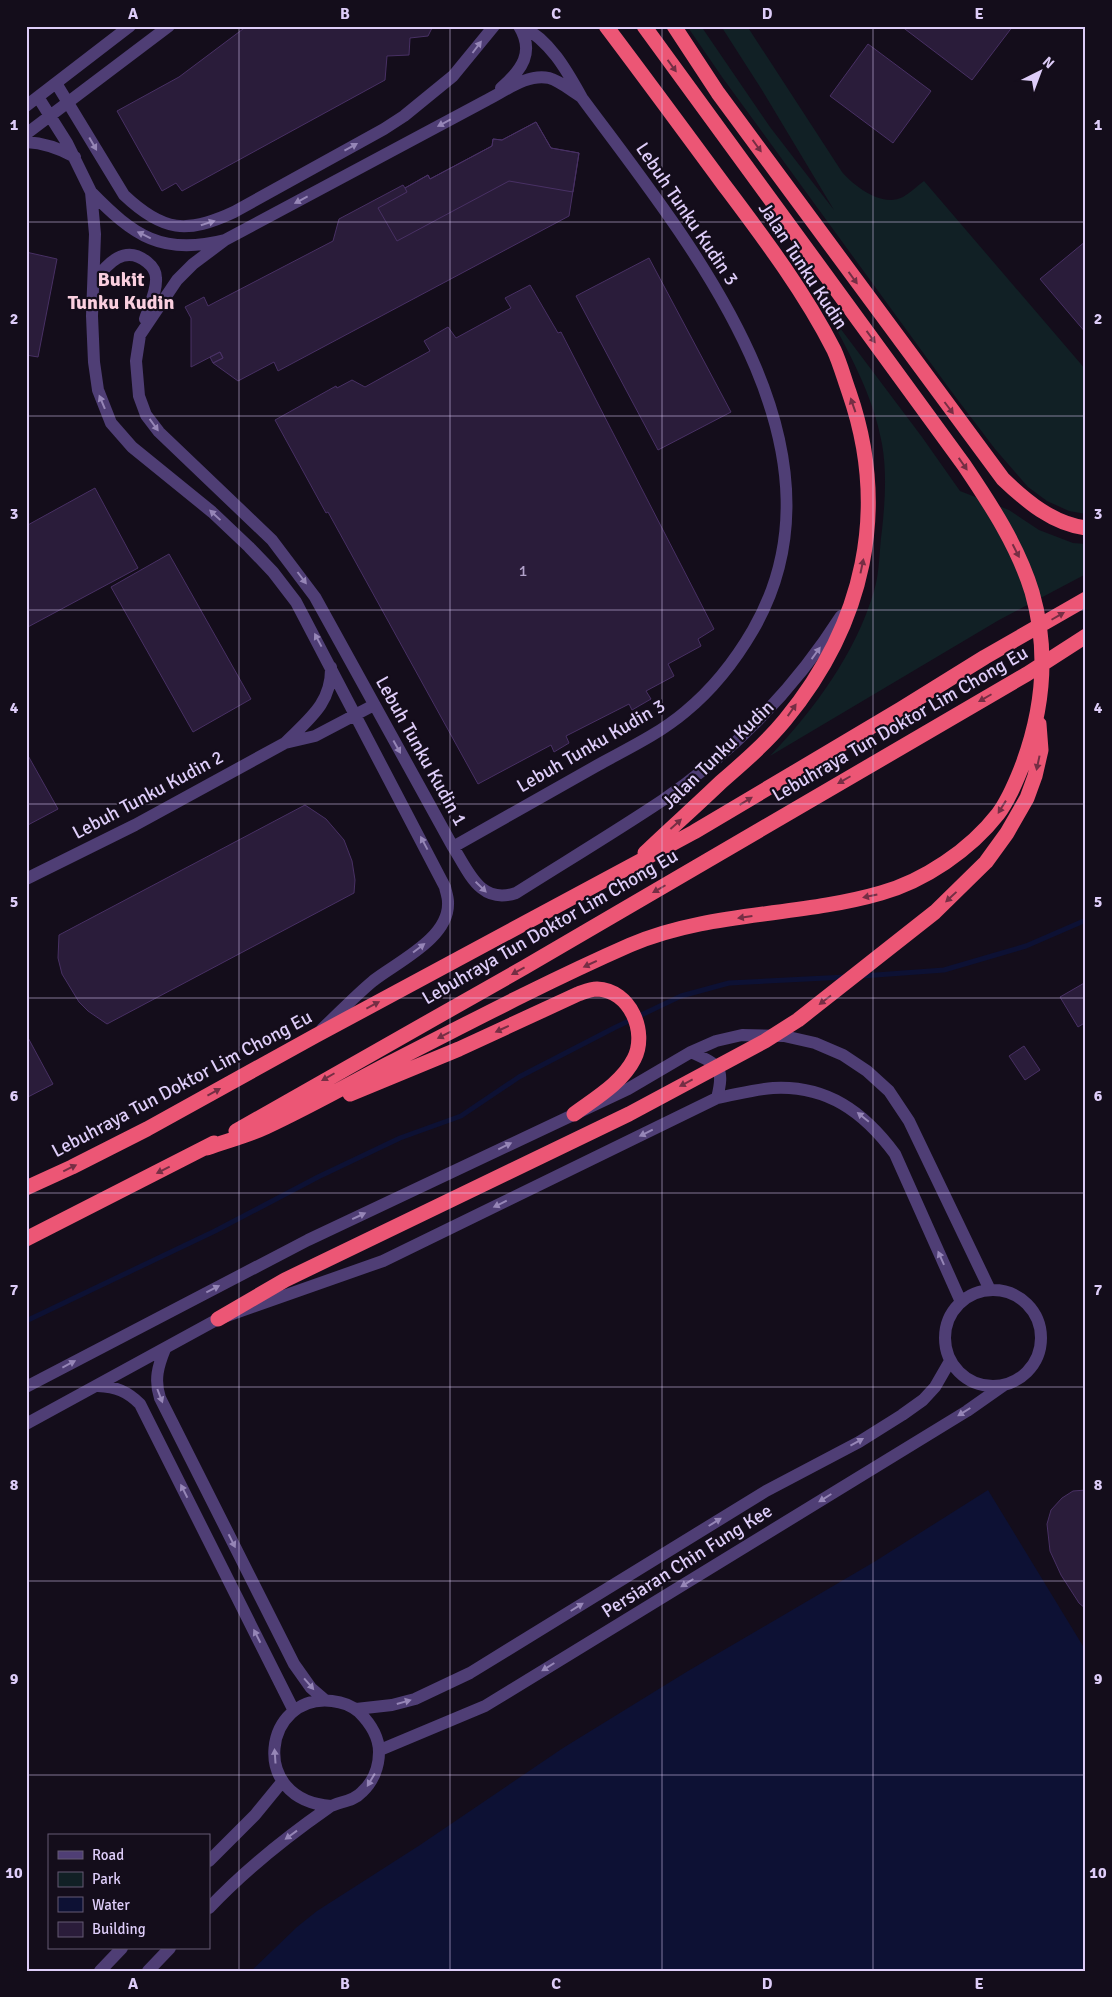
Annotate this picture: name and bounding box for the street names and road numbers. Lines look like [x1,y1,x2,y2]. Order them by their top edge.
street label: Lebuh Tunku Kudin 3 [630,138,744,290]
street label: Jalan Tunku Kudin [753,198,853,334]
street label: Lebuhraya Tun Doktor Lim Chong Eu [768,641,1032,807]
street label: Lebuh Tunku Kudin 1 [370,672,472,830]
street label: Lebuh Tunku Kudin 3 [512,694,670,798]
street label: Jalan Tunku Kudin [657,695,779,815]
street label: Lebuh Tunku Kudin 2 [68,745,228,845]
street label: Lebuhraya Tun Doktor Lim Chong Eu [418,844,682,1010]
street label: Lebuhraya Tun Doktor Lim Chong Eu [48,1005,316,1163]
street label: Persiaran Chin Fung Kee [597,1499,777,1623]

